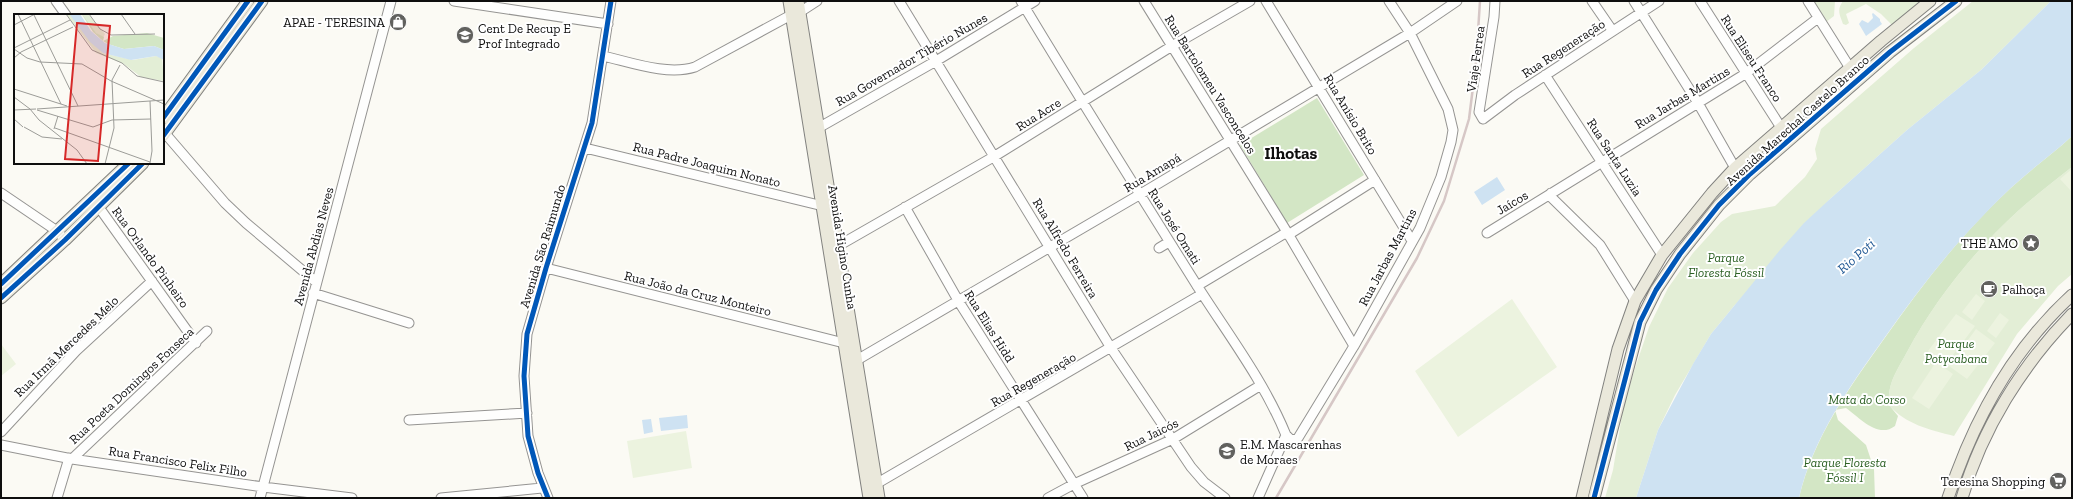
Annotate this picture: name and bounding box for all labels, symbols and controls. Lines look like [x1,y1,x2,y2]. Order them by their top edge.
street label: Rua Governador Tibério Nunes [833,10,990,109]
shop icon: APAE - TERESINA [388,12,408,32]
street label: Rua Bartolomeu Vasconcelos [1162,12,1260,157]
street label: Rua Eliseu Franco [1718,12,1785,105]
inset map [14,14,164,164]
place label: APAE - TERESINA [283,15,386,30]
street label: Rua Regeneração [1519,16,1608,81]
place label: Cent De Recup E Prof Integrado [478,21,571,51]
street label: Viaje Ferrea [1463,24,1489,94]
school or university icon: Cent De Recup E Prof Integrado [455,25,475,45]
street label: Avenida Marechal Castelo Branco [1723,52,1872,189]
street label: Rua Jarbas Martins [1632,63,1733,132]
street label: Rua Anísio Brito [1321,71,1381,157]
street label: Rua Acre [1013,95,1063,134]
street label: Rua Santa Luzia [1584,116,1646,199]
street label: Rua Padre Joaquim Nonato [632,139,782,190]
district label: Ilhotas [1265,143,1318,163]
street label: Rua Amapá [1121,149,1184,195]
street label: Avenida São Raimundo [517,182,569,310]
street label: Avenida Higino Cunha [825,184,860,311]
street label: Avenida Abdias Neves [290,185,337,307]
street label: Rua José Omati [1145,185,1204,267]
street label: Jaícos [1494,187,1531,218]
street label: Rua Alfredo Ferreira [1030,196,1102,302]
street label: Rua Orlando Pinheiro [109,204,192,311]
street label: Rua Jarbas Martins [1355,206,1420,309]
place icon: THE AMO [2021,233,2041,253]
water label: Rio Poti [1834,235,1879,277]
place label: THE AMO [1961,236,2018,251]
park label: Parque Floresta Fóssil [1688,250,1764,280]
street label: Rua João da Cruz Monteiro [623,268,773,319]
cafe icon: Palhoça [1979,279,1999,299]
place label: Palhoça [2002,282,2046,297]
street label: Rua Elias Hidd [962,288,1018,365]
street label: Rua Irmã Mercedes Melo [11,293,122,400]
street label: Rua Poeta Domingos Fonseca [66,323,197,447]
park label: Parque Potycabana [1925,336,1987,366]
street label: Rua Regeneração [988,349,1079,410]
park label: Mata do Corso [1828,392,1906,407]
street label: Rua Jaicós [1122,415,1181,454]
place label: E.M. Mascarenhas de Moraes [1240,437,1342,467]
school or university icon: E.M. Mascarenhas de Moraes [1217,441,1237,461]
street label: Rua Francisco Felix Filho [108,443,249,480]
park label: Parque Floresta Fóssil I [1804,455,1886,485]
supermarket icon: Teresina Shopping [2048,471,2068,491]
place label: Teresina Shopping [1941,474,2045,489]

